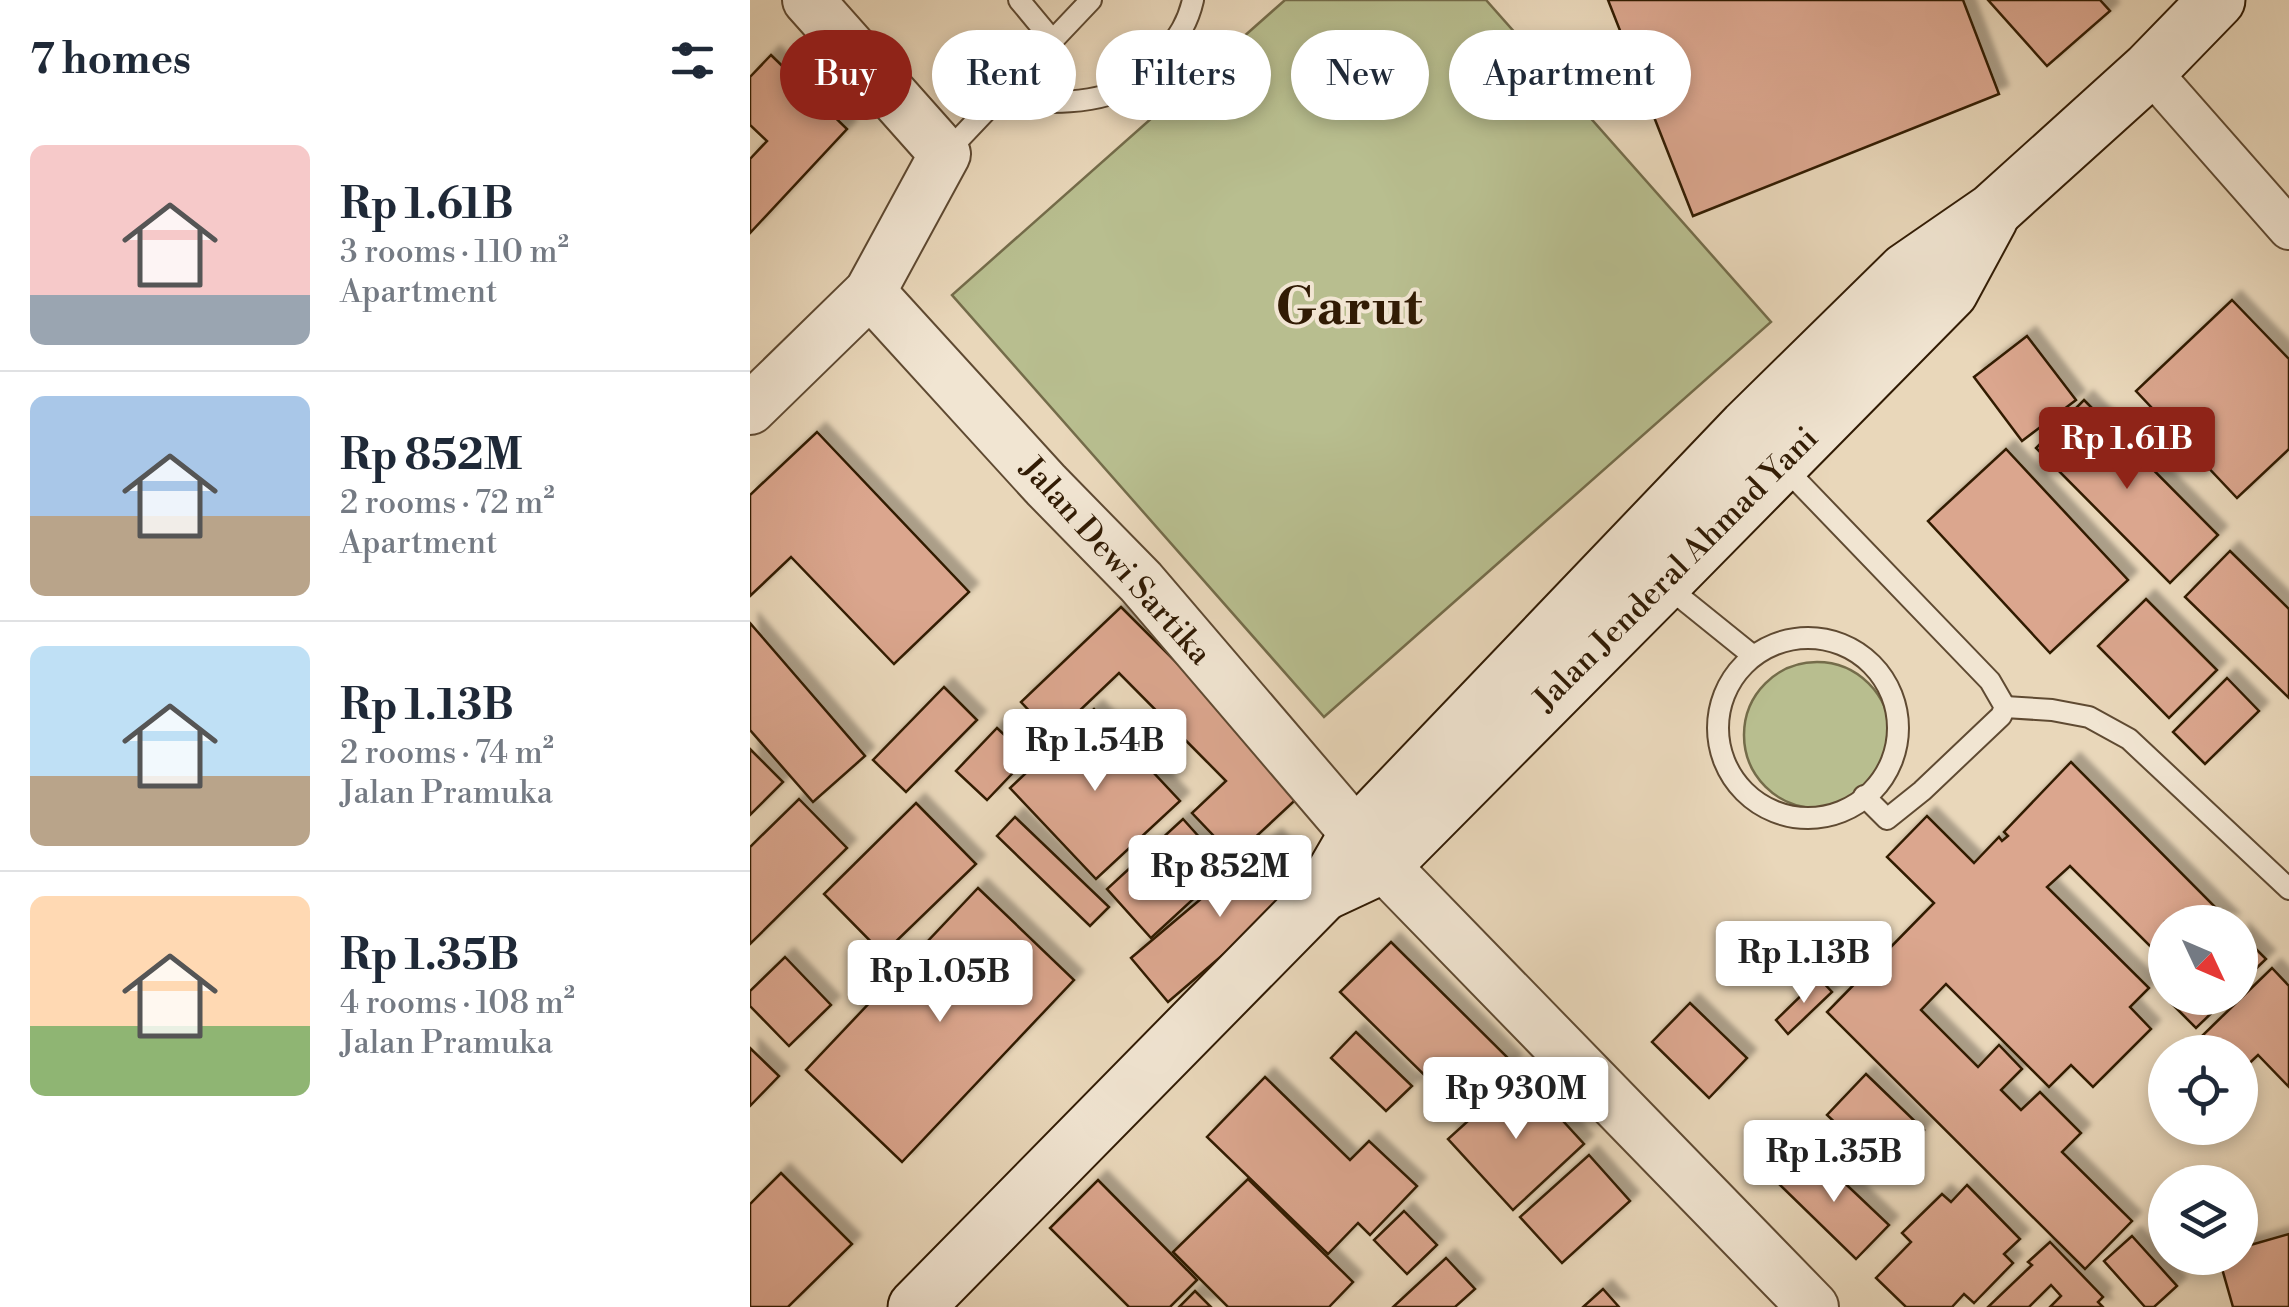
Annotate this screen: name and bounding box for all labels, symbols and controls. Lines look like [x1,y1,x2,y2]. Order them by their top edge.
chip: Buy [780,30,912,120]
chip: Rent [932,30,1076,120]
chip: Filters [1096,30,1271,120]
chip: New [1291,30,1429,120]
chip: Apartment [1449,30,1691,120]
icon: filters [665,33,720,88]
text: 7 homes [30,34,191,87]
text: Rp 1.61B [340,179,513,232]
icon: home [110,185,230,305]
text: 3 rooms · 110 m² [340,232,569,272]
text: Apartment [340,272,497,312]
district label: Garut [1275,276,1423,341]
pin: Rp 1.61B [2024,407,2230,492]
street label: Jalan Jenderal Ahmad Yani [1525,419,1826,720]
text: Rp 1.61B [2061,419,2193,459]
text: Rp 852M [340,430,522,483]
icon: home [110,436,230,556]
street label: Jalan Dewi Sartika [1011,448,1220,674]
text: 2 rooms · 72 m² [340,483,555,523]
text: Apartment [340,523,497,563]
text: Rp 1.13B [340,680,514,733]
icon: home [110,686,230,806]
pin: Rp 1.54B [992,709,1198,794]
text: Rp 1.54B [1025,721,1165,761]
text: 2 rooms · 74 m² [340,733,554,773]
text: Jalan Pramuka [340,773,553,813]
pin: Rp 852M [1128,835,1312,920]
text: Rp 852M [1150,847,1290,887]
north arrow [2148,905,2258,1015]
map controls [2148,905,2258,1275]
pin: Rp 1.13B [1701,921,1907,1006]
text: Rp 1.35B [340,930,519,983]
text: Rp 1.13B [1738,933,1870,973]
icon: home [110,936,230,1056]
pin: Rp 1.05B [837,940,1043,1025]
text: Rp 1.05B [870,952,1010,992]
text: 4 rooms · 108 m² [340,983,575,1023]
text: Jalan Pramuka [340,1023,553,1063]
button: locate [2148,1035,2258,1145]
pin: Rp 930M [1424,1057,1608,1142]
text: Rp 930M [1445,1069,1587,1109]
pin: Rp 1.35B [1731,1120,1937,1205]
text: Rp 1.35B [1766,1132,1902,1172]
button: layers [2148,1165,2258,1275]

